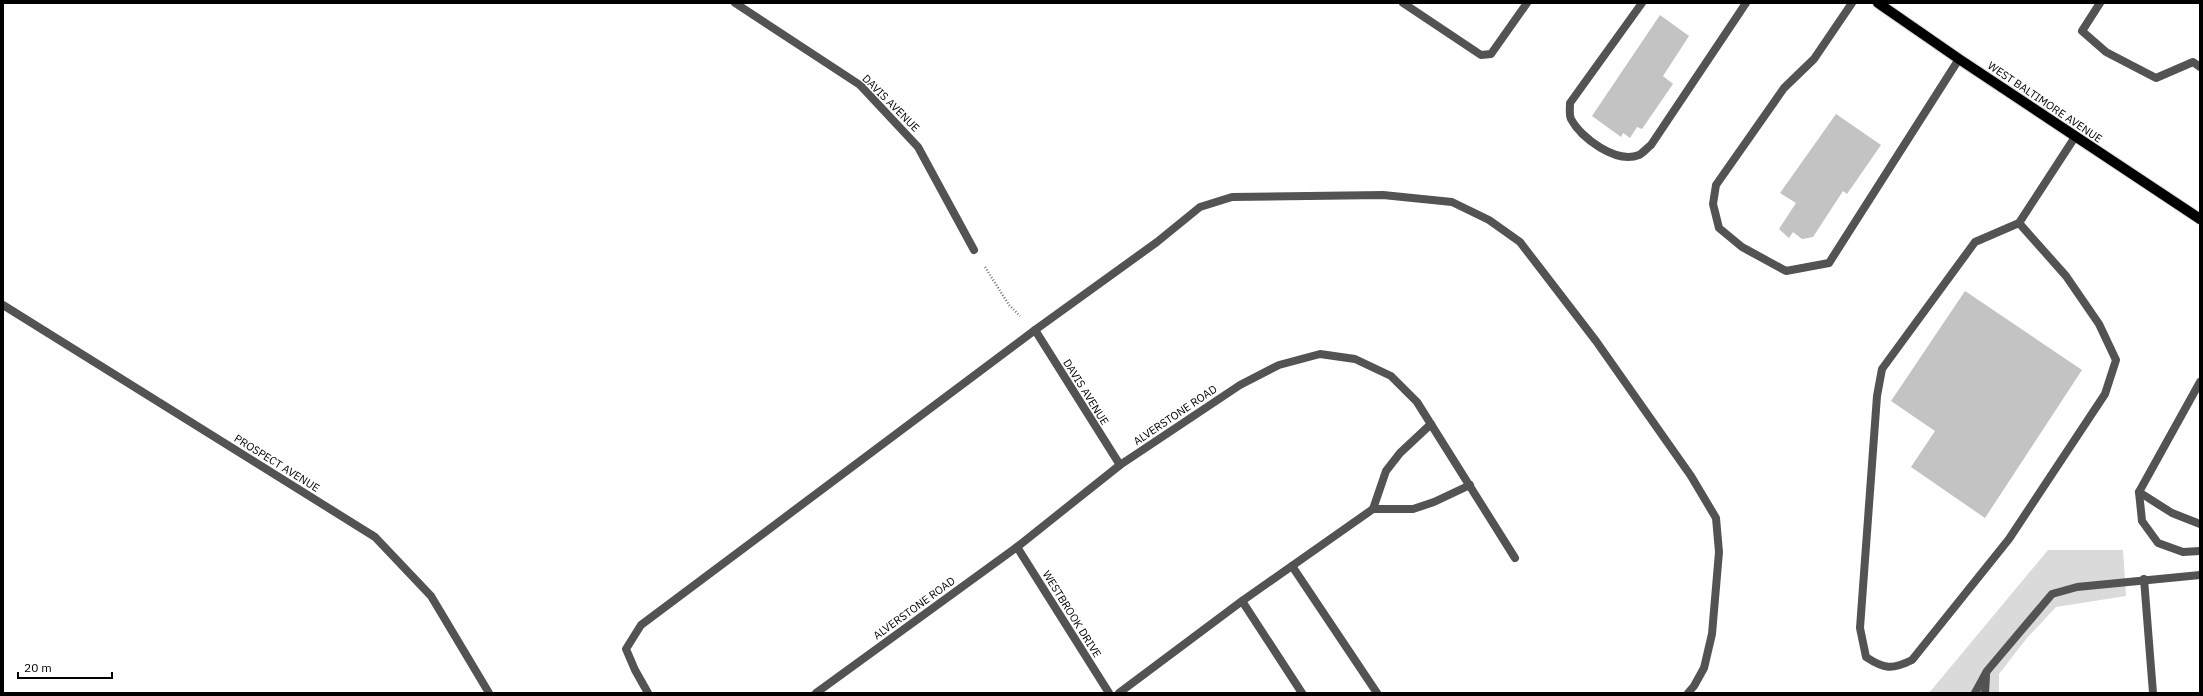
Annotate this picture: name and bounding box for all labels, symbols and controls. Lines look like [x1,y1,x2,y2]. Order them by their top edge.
street label: WEST BALTIMORE AVENUE [1985,58,2105,146]
street label: DAVIS AVENUE [859,71,923,135]
street label: DAVIS AVENUE [1060,356,1112,428]
street label: ALVERSTONE ROAD [1130,382,1220,448]
street label: PROSPECT AVENUE [232,431,322,495]
street label: WESTBROOK DRIVE [1040,568,1104,660]
street label: ALVERSTONE ROAD [870,574,958,642]
scale bar [18,654,112,680]
text: 20 m [24,660,52,675]

